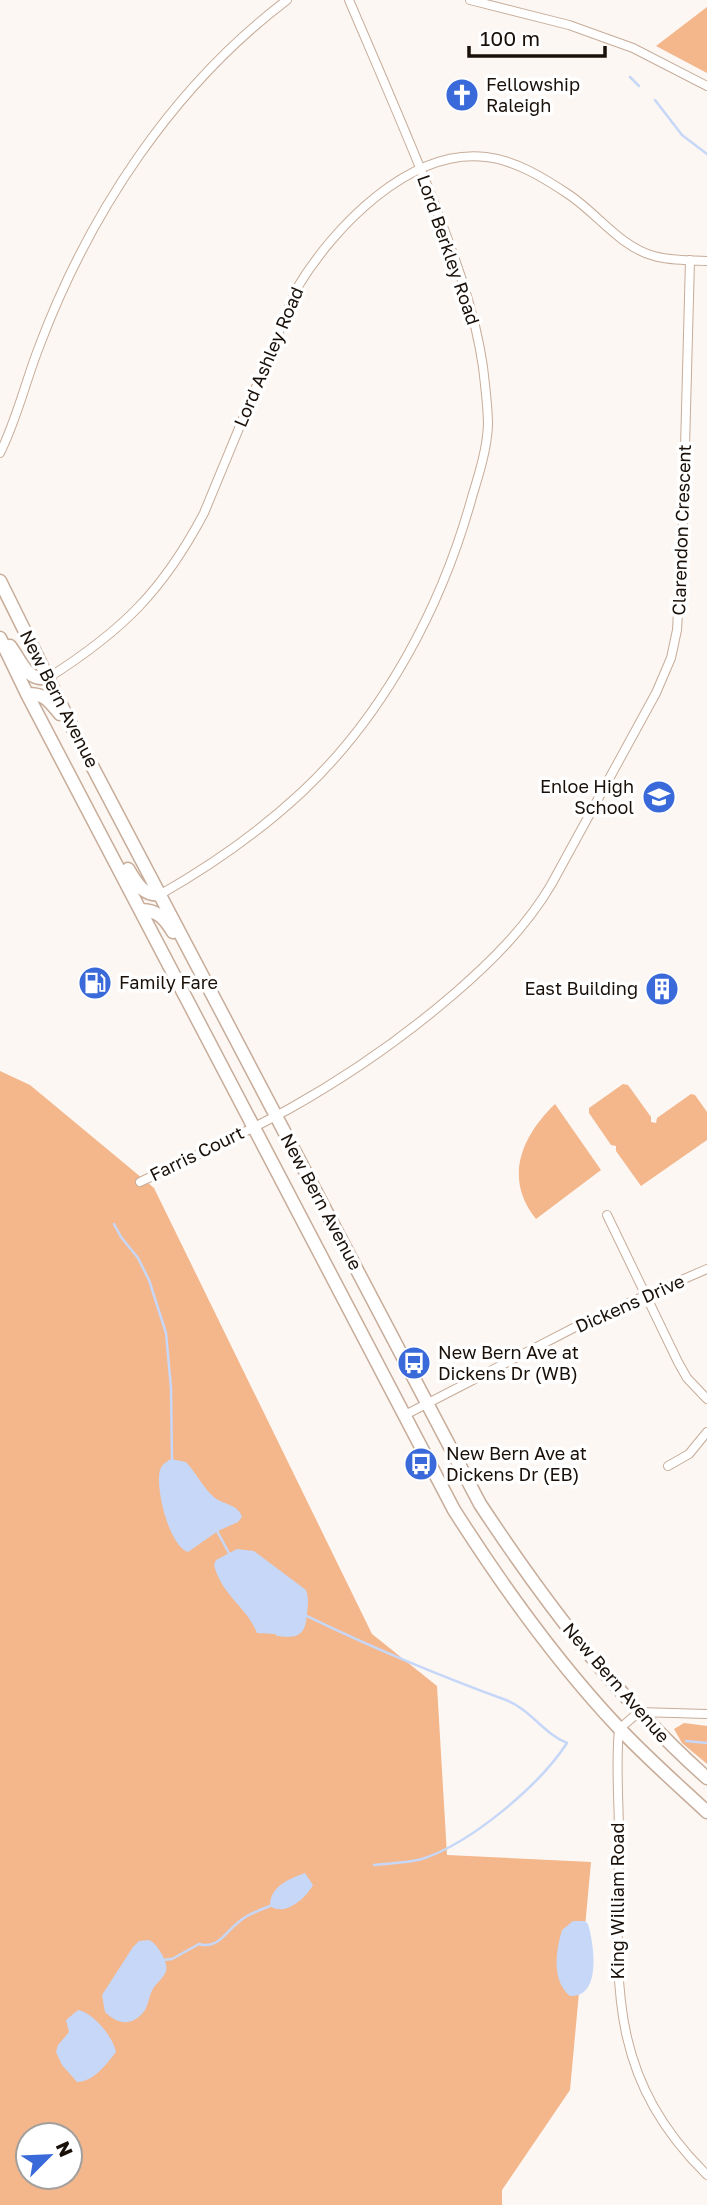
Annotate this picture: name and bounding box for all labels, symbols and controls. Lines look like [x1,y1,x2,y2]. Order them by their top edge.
scale bar [469,14,606,58]
text: 100 m [480,25,540,51]
place label: Fellowship Raleigh [486,73,580,116]
church icon: Fellowship Raleigh [443,76,481,114]
street label: Lord Berkley Road [413,172,485,328]
street label: Lord Ashley Road [229,283,308,430]
street label: Clarendon Crescent [667,444,695,616]
street label: New Bern Avenue [16,626,104,771]
place label: Enloe High School [540,775,634,818]
school or university icon: Enloe High School [640,778,678,816]
fuel station icon: Family Fare [76,964,114,1002]
building icon: East Building [643,970,681,1008]
place label: Family Fare [119,971,218,993]
place label: East Building [524,977,638,999]
street label: Farris Court [146,1121,247,1185]
street label: New Bern Avenue [277,1129,367,1274]
street label: Dickens Drive [572,1269,688,1337]
place label: New Bern Ave at Dickens Dr (WB) [438,1341,579,1384]
bus stop icon: New Bern Ave at Dickens Dr (WB) [395,1344,433,1382]
place label: New Bern Ave at Dickens Dr (EB) [446,1442,587,1485]
bus stop icon: New Bern Ave at Dickens Dr (EB) [402,1445,440,1483]
street label: New Bern Avenue [559,1618,675,1747]
street label: King William Road [606,1822,628,1980]
north arrow [14,2121,84,2191]
text: N [52,2138,78,2160]

